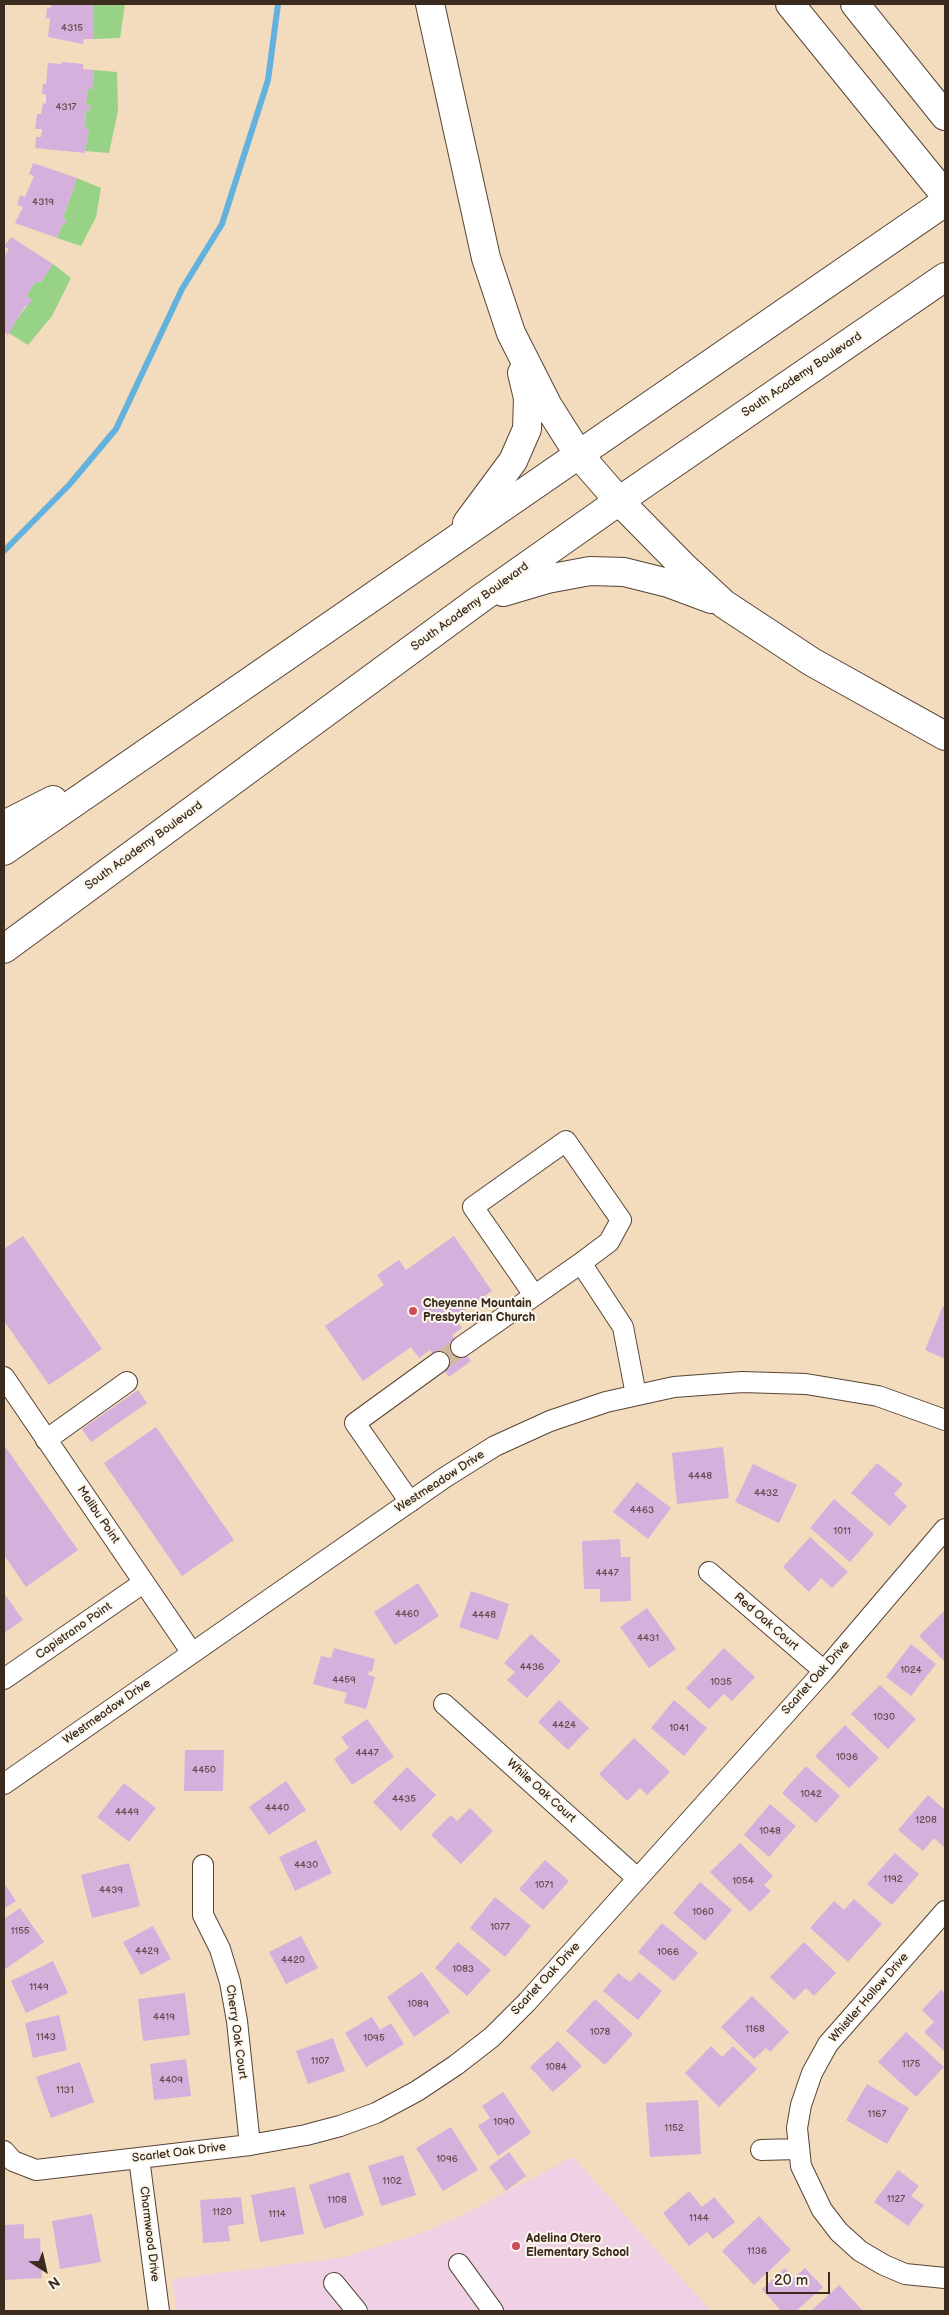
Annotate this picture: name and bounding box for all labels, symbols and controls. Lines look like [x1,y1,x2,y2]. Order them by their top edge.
house number: 4315 [61,22,83,34]
house number: 4317 [55,101,77,113]
house number: 4319 [32,196,54,208]
street label: South Academy Boulevard [739,329,865,421]
street label: South Academy Boulevard [408,560,532,654]
street label: South Academy Boulevard [82,799,206,893]
place label: Cheyenne Mountain Presbyterian Church [423,1297,535,1325]
marker: Cheyenne Mountain Presbyterian Church [407,1305,419,1317]
street label: Westmeadow Drive [392,1448,488,1516]
house number: 4448 [688,1470,712,1482]
street label: Malibu Point [73,1483,123,1547]
house number: 4432 [754,1487,778,1499]
house number: 4463 [630,1504,654,1516]
house number: 1011 [833,1525,851,1537]
house number: 4447 [595,1567,619,1579]
street label: Red Oak Court [731,1590,801,1654]
street label: Capistrano Point [33,1599,115,1663]
house number: 4460 [395,1608,419,1620]
house number: 4448 [472,1609,496,1621]
house number: 4431 [637,1632,659,1644]
street label: Scarlet Oak Drive [779,1638,853,1718]
house number: 4436 [520,1661,544,1673]
house number: 1024 [900,1664,922,1676]
house number: 4459 [332,1674,356,1686]
street label: Westmeadow Drive [60,1676,154,1748]
house number: 1035 [710,1676,732,1688]
house number: 1030 [873,1711,895,1723]
house number: 4424 [552,1719,576,1731]
house number: 1041 [669,1722,689,1734]
house number: 4447 [355,1747,379,1759]
house number: 1036 [836,1751,858,1763]
street label: While Oak Court [504,1756,578,1826]
house number: 4450 [192,1764,216,1776]
house number: 1042 [800,1788,822,1800]
house number: 4435 [392,1793,416,1805]
house number: 4440 [265,1802,289,1814]
house number: 4449 [115,1806,139,1818]
house number: 1208 [915,1814,937,1826]
house number: 1048 [759,1825,781,1837]
house number: 4430 [294,1859,318,1871]
house number: 1192 [883,1873,903,1885]
house number: 1054 [732,1875,754,1887]
house number: 1071 [535,1879,553,1891]
house number: 4439 [99,1884,123,1896]
house number: 1060 [692,1906,714,1918]
house number: 1077 [490,1921,510,1933]
house number: 1155 [10,1925,30,1937]
street label: Scarlet Oak Drive [509,1940,583,2018]
house number: 4429 [135,1945,159,1957]
house number: 1066 [657,1946,679,1958]
street label: Whistler Hollow Drive [826,1950,912,2046]
house number: 4420 [281,1954,305,1966]
house number: 1083 [452,1963,474,1975]
house number: 1149 [29,1981,49,1993]
street label: Cherry Oak Court [222,1984,250,2080]
house number: 1089 [407,1998,429,2010]
house number: 4419 [153,2011,175,2023]
house number: 1168 [745,2023,765,2035]
house number: 1078 [590,2026,610,2038]
house number: 1143 [36,2031,56,2043]
house number: 1095 [363,2032,385,2044]
house number: 1107 [311,2055,329,2067]
house number: 1175 [902,2058,920,2070]
house number: 1084 [545,2061,567,2073]
house number: 4409 [159,2074,183,2086]
house number: 1131 [56,2084,74,2096]
house number: 1167 [868,2108,886,2120]
house number: 1090 [493,2116,515,2128]
house number: 1152 [664,2122,684,2134]
street label: Scarlet Oak Drive [131,2140,227,2166]
house number: 1096 [436,2153,458,2165]
house number: 1102 [382,2175,402,2187]
street label: Charmwood Drive [136,2185,162,2283]
house number: 1127 [887,2193,905,2205]
house number: 1108 [327,2194,347,2206]
house number: 1120 [212,2206,232,2218]
house number: 1114 [268,2208,286,2220]
house number: 1144 [689,2212,709,2224]
place label: Adelina Otero Elementary School [526,2232,629,2260]
marker: Adelina Otero Elementary School [510,2240,522,2252]
north arrow [20,2245,70,2295]
house number: 1136 [747,2245,767,2257]
scale bar [769,2262,833,2294]
text: 20 m [774,2271,808,2290]
text: N [45,2273,63,2293]

